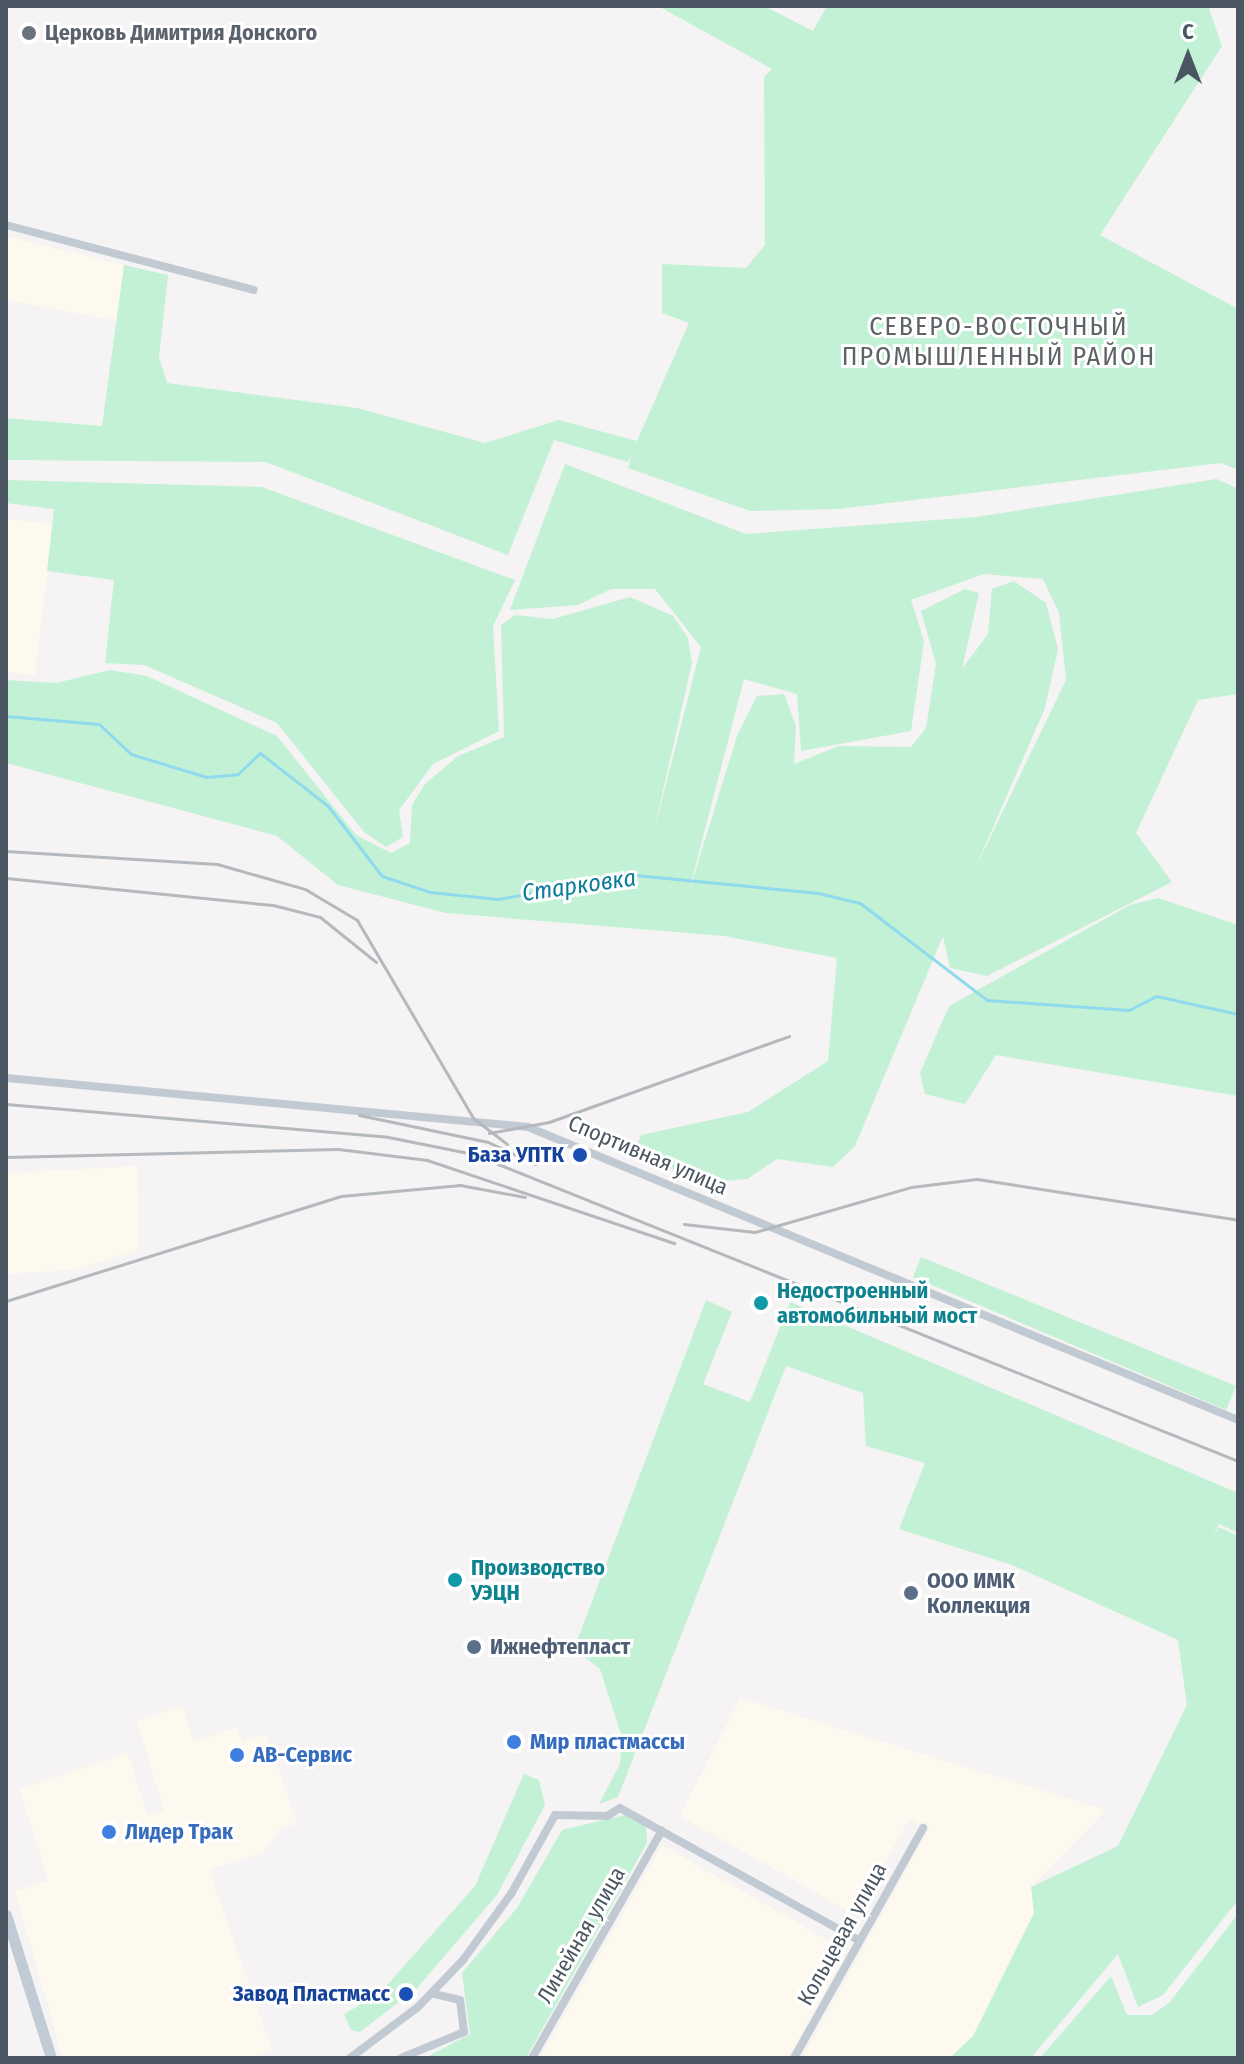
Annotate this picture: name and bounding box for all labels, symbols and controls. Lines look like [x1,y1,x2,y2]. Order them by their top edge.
north arrow [1148,16,1228,96]
text: С [1182,18,1194,45]
place label: Церковь Димитрия Донского [45,20,317,46]
marker: Церковь Димитрия Донского [20,24,38,42]
district label: СЕВЕРО-ВОСТОЧНЫЙ ПРОМЫШЛЕННЫЙ РАЙОН [842,311,1156,372]
water label: Старковка [520,864,638,908]
street label: Спортивная улица [564,1109,732,1201]
place label: База УПТК [468,1142,564,1168]
marker: База УПТК [571,1146,589,1164]
place label: Недостроенный автомобильный мост [777,1277,977,1328]
marker: Недостроенный автомобильный мост [752,1294,770,1312]
place label: Производство УЭЦН [471,1554,605,1606]
place label: ООО ИМК Коллекция [927,1567,1030,1618]
marker: Производство УЭЦН [446,1571,464,1589]
marker: ООО ИМК Коллекция [902,1584,920,1602]
place label: Ижнефтепласт [490,1634,630,1660]
marker: Ижнефтепласт [465,1638,483,1656]
place label: Мир пластмассы [530,1729,685,1755]
marker: Мир пластмассы [505,1733,523,1751]
place label: АВ-Сервис [253,1742,352,1768]
marker: АВ-Сервис [228,1746,246,1764]
place label: Лидер Трак [125,1819,233,1845]
marker: Лидер Трак [100,1823,118,1841]
street label: Кольцевая улица [792,1858,892,2010]
street label: Линейная улица [531,1862,631,2008]
place label: Завод Пластмасс [233,1981,390,2007]
marker: Завод Пластмасс [397,1985,415,2003]

